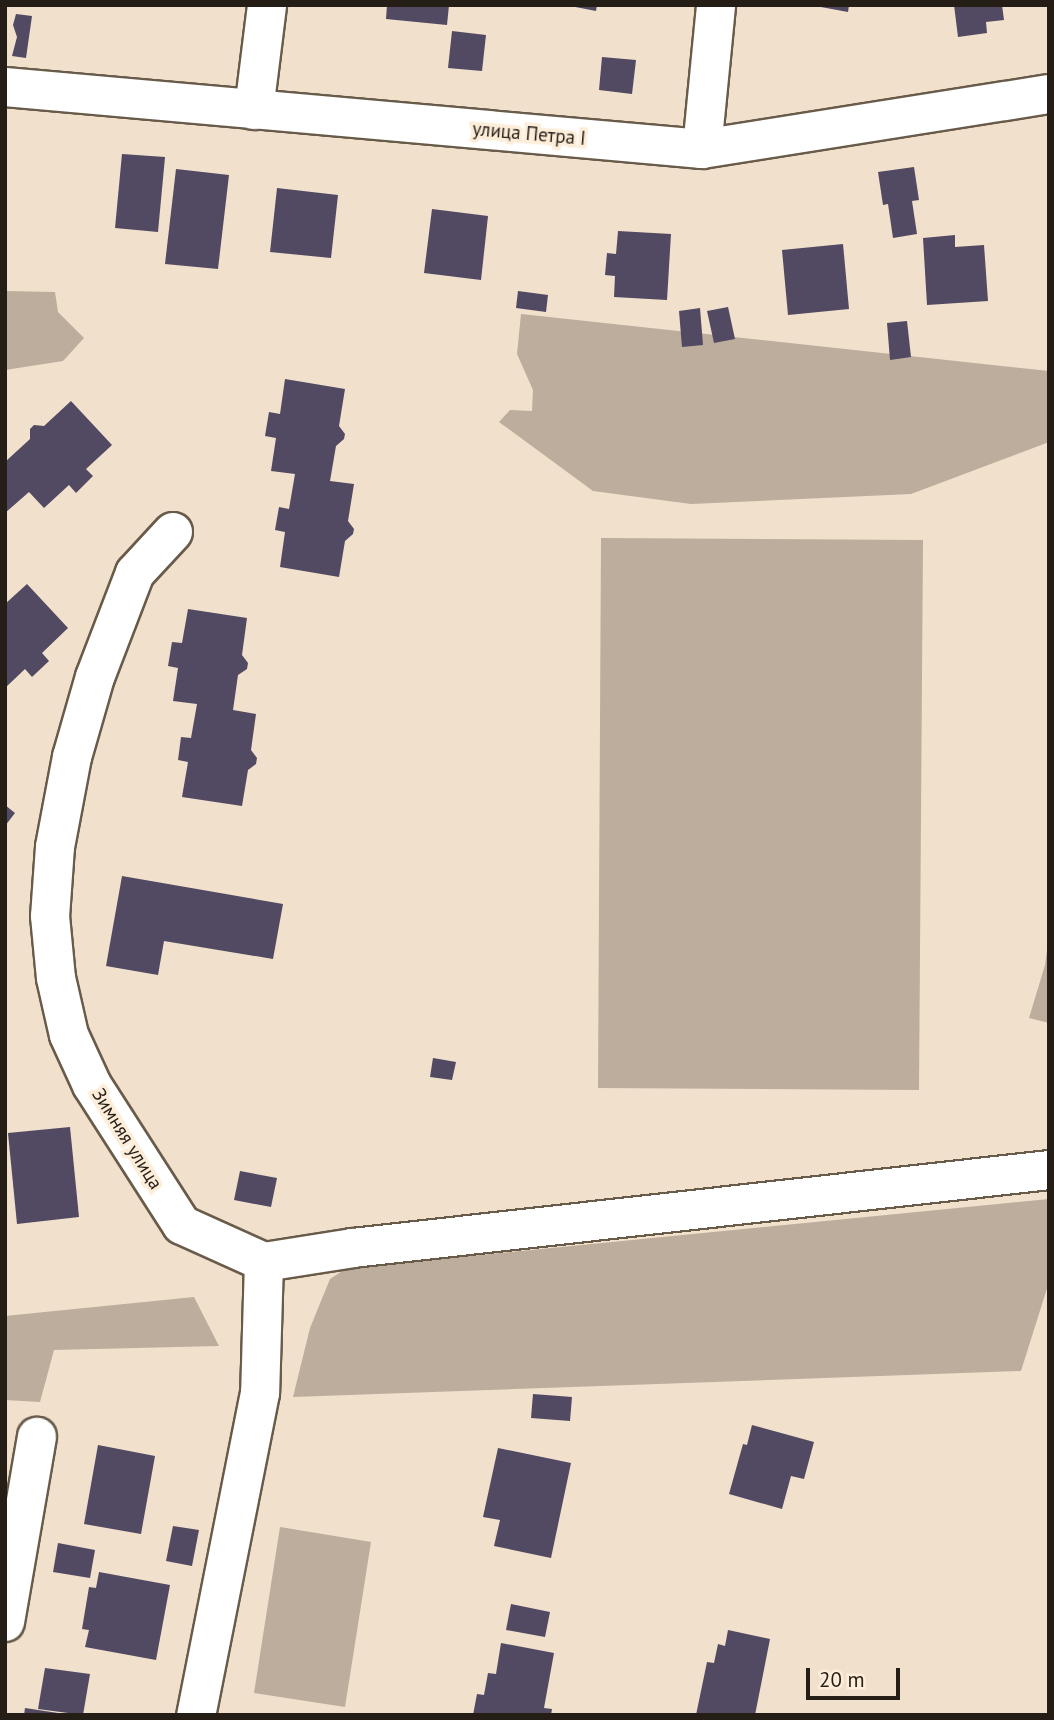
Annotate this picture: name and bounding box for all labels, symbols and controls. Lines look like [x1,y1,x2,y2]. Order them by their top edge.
street label: улица Петра I [471,118,587,150]
street label: Зимняя улица [87,1084,167,1194]
scale bar [809,1654,904,1698]
text: 20 m [819,1666,865,1693]

